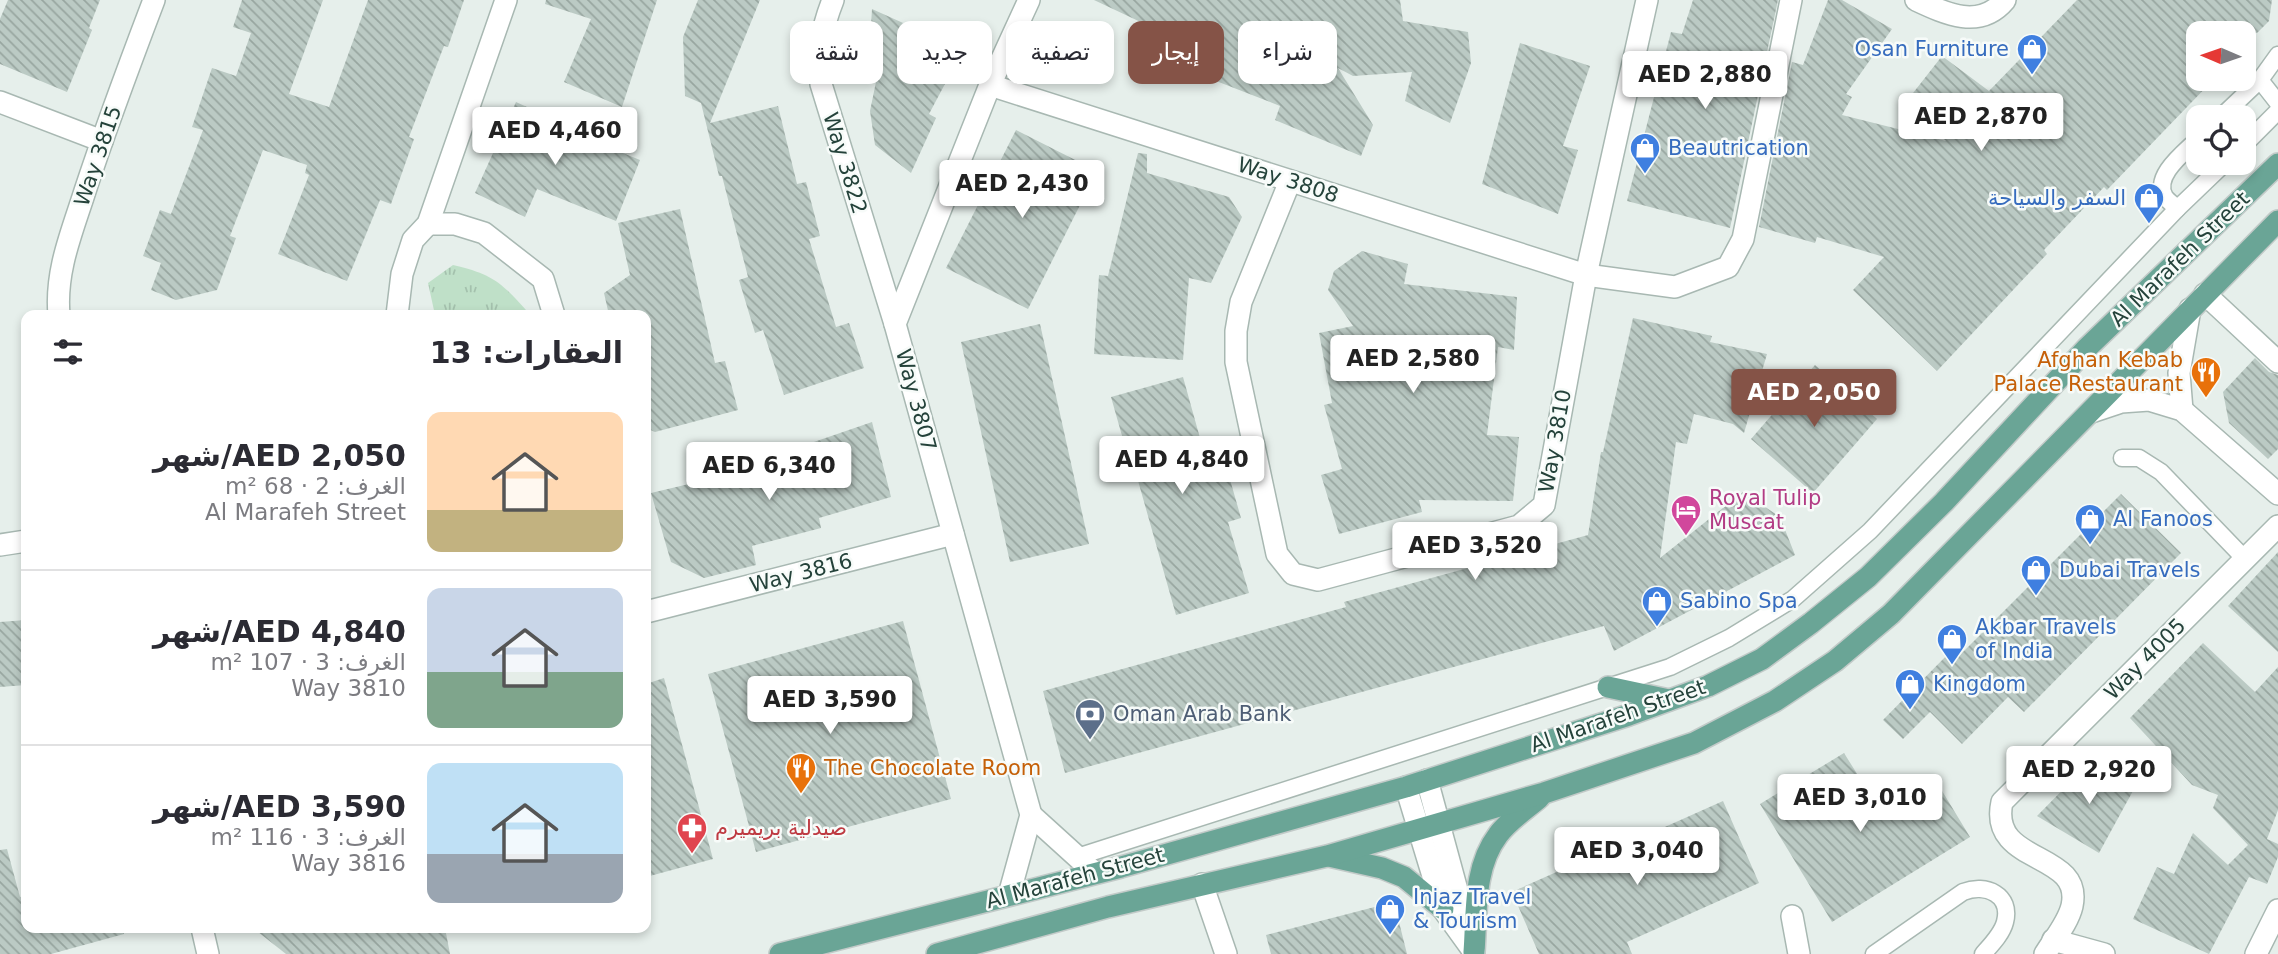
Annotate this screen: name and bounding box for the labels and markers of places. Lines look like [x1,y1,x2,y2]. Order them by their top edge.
shop icon: Osan Furniture [2015,32,2049,76]
place label: Osan Furniture [1854,37,2009,61]
pin: AED 2,880 [1625,52,1785,111]
pin: AED 2,870 [1901,94,2061,153]
pin: AED 4,460 [475,108,635,167]
shop icon: Beautrication [1628,131,1662,175]
place label: Beautrication [1668,136,1809,160]
pin: AED 2,430 [942,160,1102,220]
shop icon: السفر والسياحة [2132,181,2166,225]
place label: السفر والسياحة [1988,186,2126,210]
pin: AED 2,580 [1333,336,1493,395]
place label: Afghan Kebab Palace Restaurant [1994,348,2183,396]
restaurant icon: Afghan Kebab Palace Restaurant [2189,355,2223,399]
pin: AED 2,050 [1734,370,1894,429]
pin: AED 4,840 [1102,436,1262,496]
pin: AED 6,340 [689,442,849,502]
place label: Royal Tulip Muscat [1709,486,1821,534]
hotel icon: Royal Tulip Muscat [1669,493,1703,537]
shop icon: Al Fanoos [2073,502,2107,546]
place label: Al Fanoos [2113,507,2213,531]
pin: AED 3,520 [1395,522,1555,582]
shop icon: Dubai Travels [2019,553,2053,597]
place label: Dubai Travels [2059,558,2201,582]
shop icon: Sabino Spa [1640,584,1674,628]
place label: Sabino Spa [1680,589,1798,613]
place label: Akbar Travels of India [1975,615,2116,663]
shop icon: Akbar Travels of India [1935,622,1969,666]
shop icon: Kingdom [1893,667,1927,711]
place label: Kingdom [1933,672,2026,696]
pin: AED 3,590 [750,676,910,736]
bank icon: Oman Arab Bank [1073,697,1107,741]
place label: Oman Arab Bank [1113,702,1292,726]
pin: AED 2,920 [2009,746,2169,806]
restaurant icon: The Chocolate Room [784,751,818,795]
place label: The Chocolate Room [823,756,1041,780]
pin: AED 3,010 [1780,774,1940,834]
pharmacy icon: صيدلية بريميرم [675,811,709,855]
place label: صيدلية بريميرم [715,816,847,840]
pin: AED 3,040 [1557,828,1717,887]
place label: Injaz Travel & Tourism [1413,885,1531,933]
shop icon: Injaz Travel & Tourism [1373,892,1407,936]

